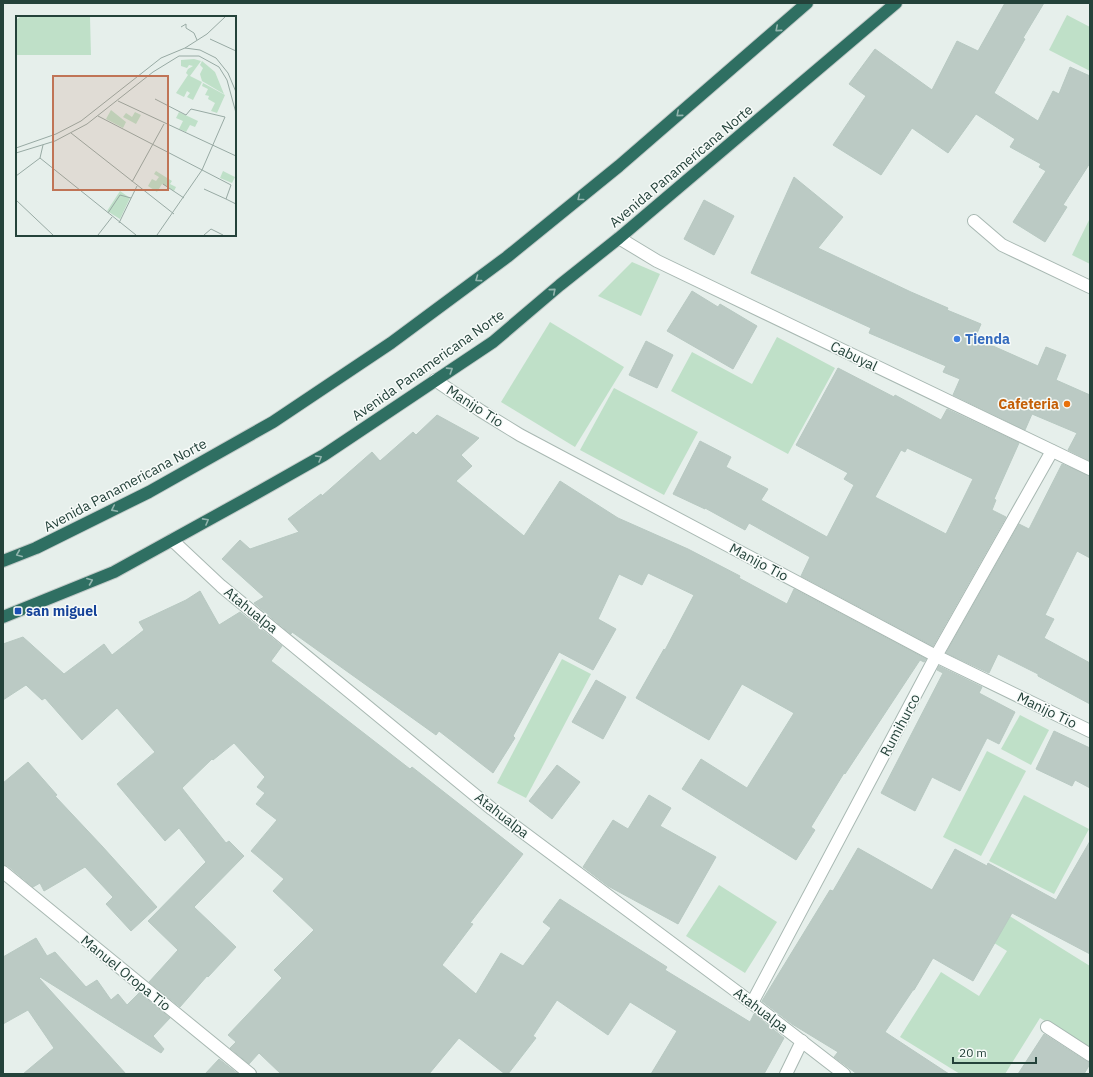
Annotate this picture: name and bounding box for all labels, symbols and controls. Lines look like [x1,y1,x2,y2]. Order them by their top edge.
inset map [16,16,236,236]
one-way arrow [775,24,782,31]
street label: Avenida Panamericana Norte [605,100,757,231]
one-way arrow [677,109,684,116]
one-way arrow [578,193,585,200]
one-way arrow [476,274,483,281]
one-way arrow [549,289,556,296]
street label: Avenida Panamericana Norte [348,305,508,425]
place label: Tienda [965,330,1010,348]
marker: Tienda [952,334,962,344]
street label: Cabuyal [827,337,881,375]
one-way arrow [446,367,453,375]
street label: Manijo Tio [443,381,507,431]
place label: Cafeteria [998,395,1059,413]
marker: Cafeteria [1062,399,1072,409]
street label: Avenida Panamericana Norte [40,434,210,536]
one-way arrow [315,455,322,462]
one-way arrow [111,504,118,512]
one-way arrow [202,519,209,526]
street label: Manijo Tio [726,539,792,585]
one-way arrow [16,550,23,558]
one-way arrow [87,578,94,586]
street label: Atahualpa [220,583,282,637]
place label: san miguel [26,602,97,620]
marker: san miguel [13,606,23,616]
street label: Manijo Tio [1014,688,1080,732]
street label: Rumihurco [876,690,924,759]
street label: Atahualpa [471,788,533,842]
street label: Manuel Oropa Tio [77,931,175,1015]
street label: Atahualpa [730,984,792,1037]
scale bar [953,1039,1036,1065]
text: 20 m [959,1045,987,1060]

